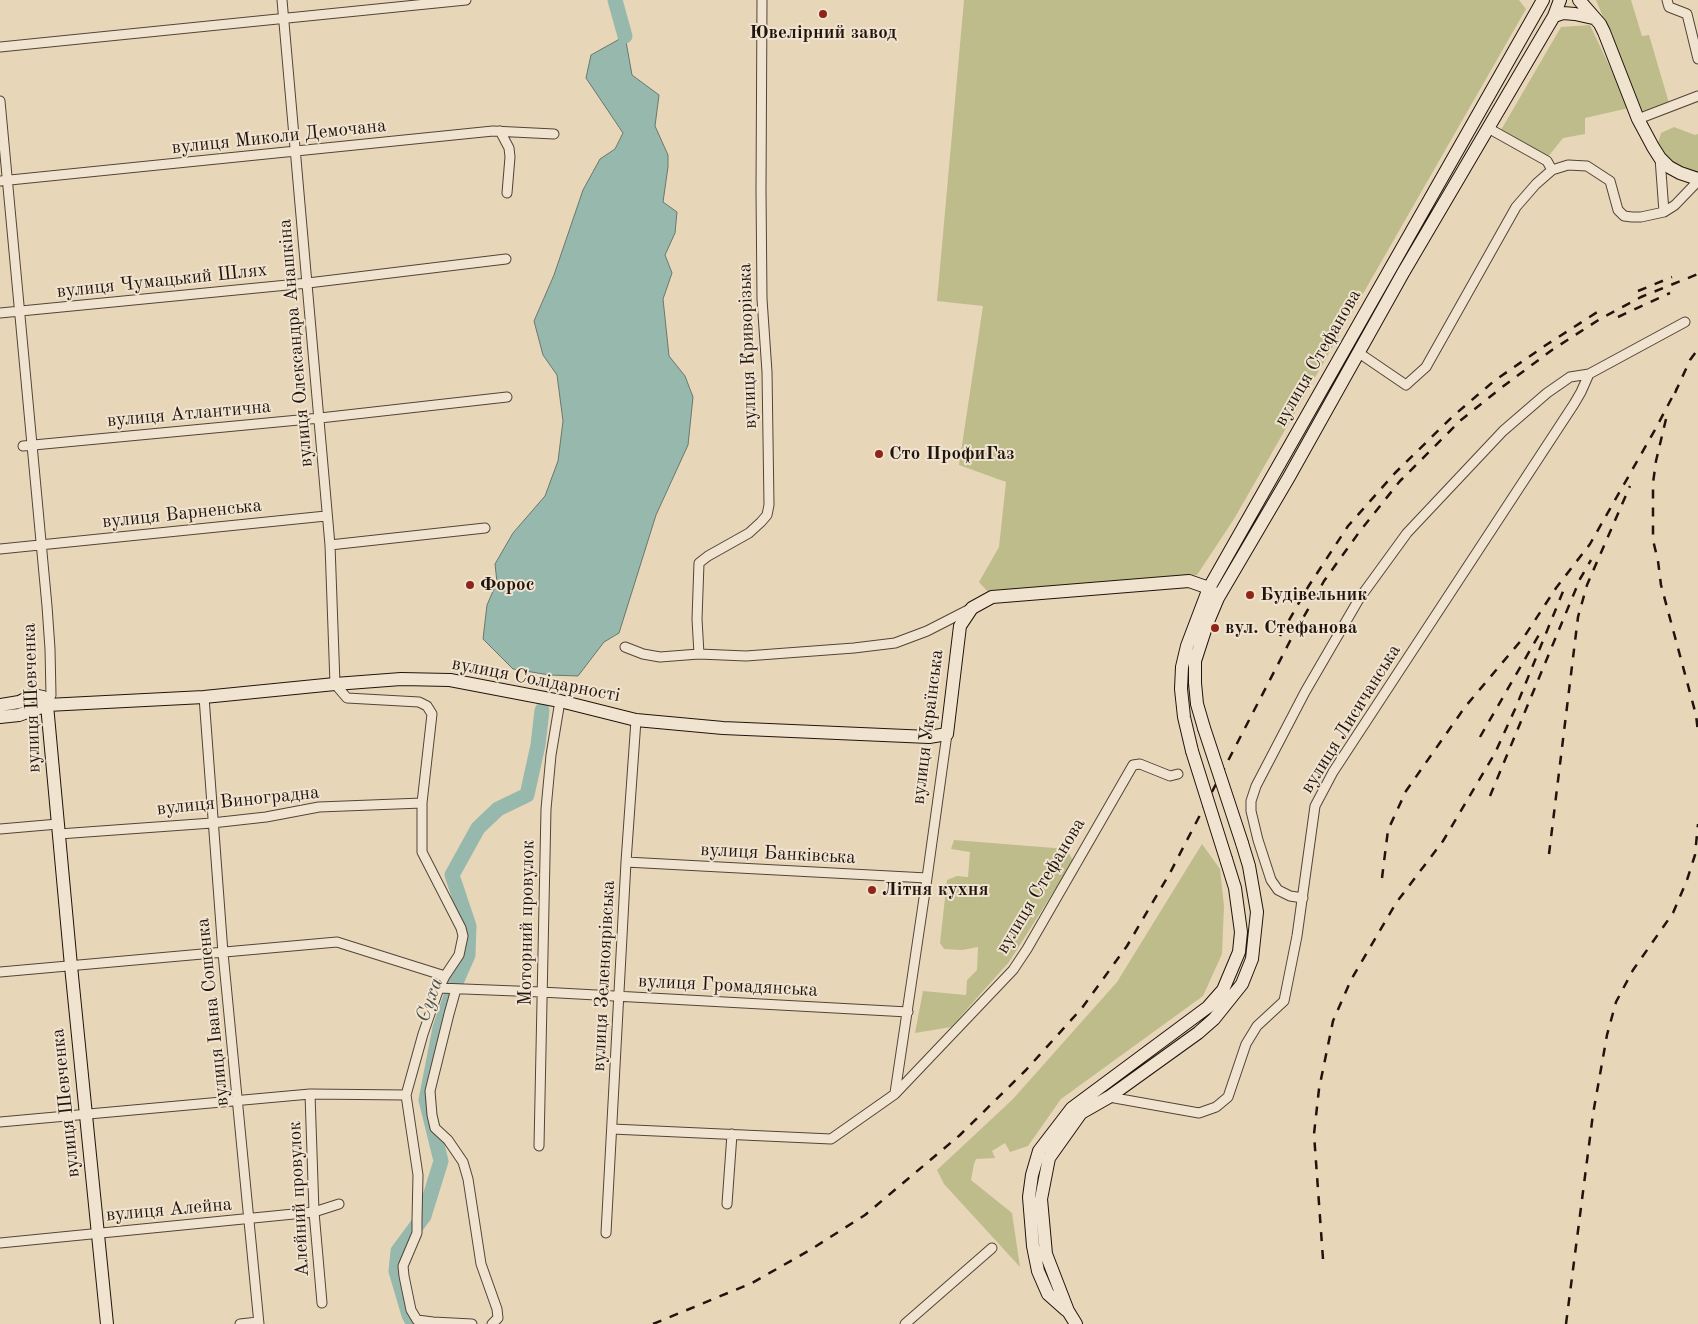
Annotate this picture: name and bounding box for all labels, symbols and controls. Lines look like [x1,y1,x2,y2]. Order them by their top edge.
marker: Ювелірний завод [817,8,829,20]
place label: Ювелірний завод [749,22,897,44]
street label: вулиця Миколи Демочана [171,114,387,160]
street label: вулиця Олександра Анашкіна [274,218,318,468]
street label: вулиця Чумацький Шлях [56,259,268,303]
street label: вулиця Криворізька [734,263,762,429]
street label: вулиця Стефанова [1270,285,1366,431]
street label: вулиця Атлантична [106,395,272,433]
place label: Сто ПрофиГаз [889,443,1015,465]
marker: Сто ПрофиГаз [873,448,885,460]
street label: вулиця Варненська [101,494,263,534]
place label: Форос [480,574,535,596]
marker: Форос [464,579,476,591]
place label: Будівельник [1260,584,1367,606]
marker: Будівельник [1244,589,1256,601]
place label: вул. Стефанова [1225,617,1357,639]
marker: вул. Стефанова [1209,622,1221,634]
street label: вулиця Шевченка [18,623,46,773]
street label: вулиця Лисичанська [1296,640,1406,798]
street label: вулиця Українська [907,648,949,806]
street label: вулиця Солідарності [450,652,622,708]
street label: вулиця Виноградна [156,781,320,821]
street label: вулиця Стефанова [991,814,1091,958]
street label: вулиця Банківська [700,839,856,869]
street label: Моторний провулок [514,840,540,1006]
place label: Літня кухня [882,879,989,901]
street label: вулиця Зеленоярівська [588,880,620,1072]
marker: Літня кухня [866,884,878,896]
street label: вулиця Івана Сошенка [192,917,234,1107]
street label: вулиця Громадянська [637,970,819,1002]
water label: Суха [411,975,449,1025]
street label: вулиця Шевченка [47,1027,85,1179]
street label: Алейний провулок [284,1121,314,1277]
street label: вулиця Алейна [105,1193,233,1227]

